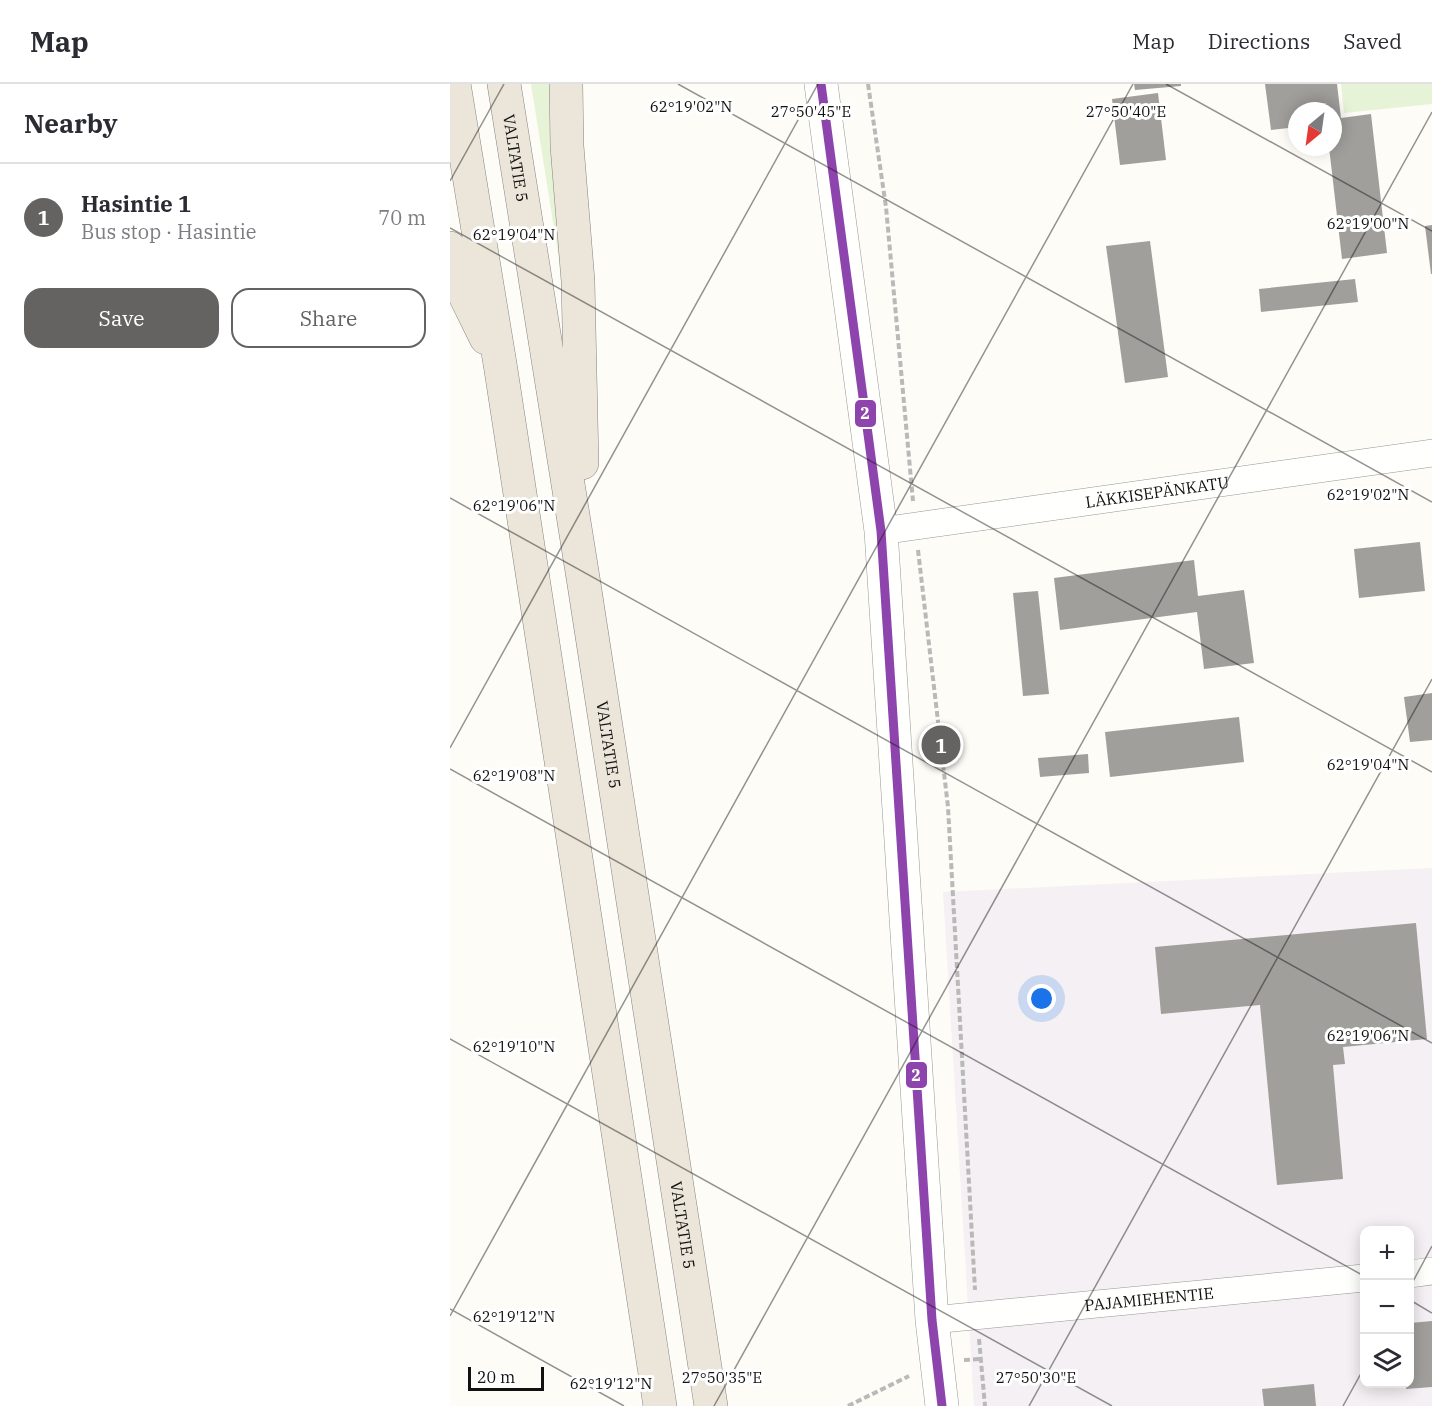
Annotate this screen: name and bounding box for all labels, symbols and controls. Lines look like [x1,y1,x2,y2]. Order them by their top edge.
text: Map [30,23,89,60]
text: Map [1132,27,1175,55]
text: Directions [1208,27,1310,55]
text: Saved [1343,27,1402,55]
text: 62°19'02"N [650,97,732,116]
text: 27°50'45"E [771,102,851,121]
text: 27°50'40"E [1086,102,1166,121]
north arrow [1288,102,1342,156]
text: Nearby [24,106,118,140]
street label: VALTATIE 5 [499,113,533,203]
text: Hasintie 1 [81,189,191,218]
text: 1 [38,204,50,231]
text: 70 m [378,204,426,231]
text: 62°19'00"N [1327,214,1409,233]
text: Bus stop · Hasintie [81,218,257,245]
text: 62°19'04"N [473,225,555,244]
button: Save [24,288,219,348]
button: Share [231,288,426,348]
line badge: 2 [854,399,877,428]
text: 2 [860,403,870,423]
street label: LÄKKISEPÄNKATU [1084,472,1231,512]
text: 62°19'02"N [1327,485,1409,504]
text: 62°19'06"N [473,496,555,515]
street label: VALTATIE 5 [592,699,625,790]
pin: 1 [922,722,960,768]
text: 62°19'04"N [1327,755,1409,774]
text: 62°19'08"N [473,766,555,785]
your location [1027,984,1056,1013]
text: 62°19'06"N [1327,1026,1409,1045]
text: 62°19'10"N [473,1037,555,1056]
line badge: 2 [905,1061,928,1089]
text: 2 [911,1065,921,1085]
street label: VALTATIE 5 [666,1180,700,1270]
map controls [1360,1226,1414,1388]
button: + [1360,1226,1414,1280]
button: − [1360,1280,1414,1334]
street label: PAJAMIEHENTIE [1083,1283,1215,1315]
text: 62°19'12"N [473,1307,555,1326]
button: layers [1360,1334,1414,1388]
scale bar [468,1364,544,1392]
text: 20 m [477,1367,515,1387]
text: 27°50'35"E [682,1368,762,1387]
text: 27°50'30"E [996,1368,1076,1387]
text: 62°19'12"N [570,1374,652,1393]

